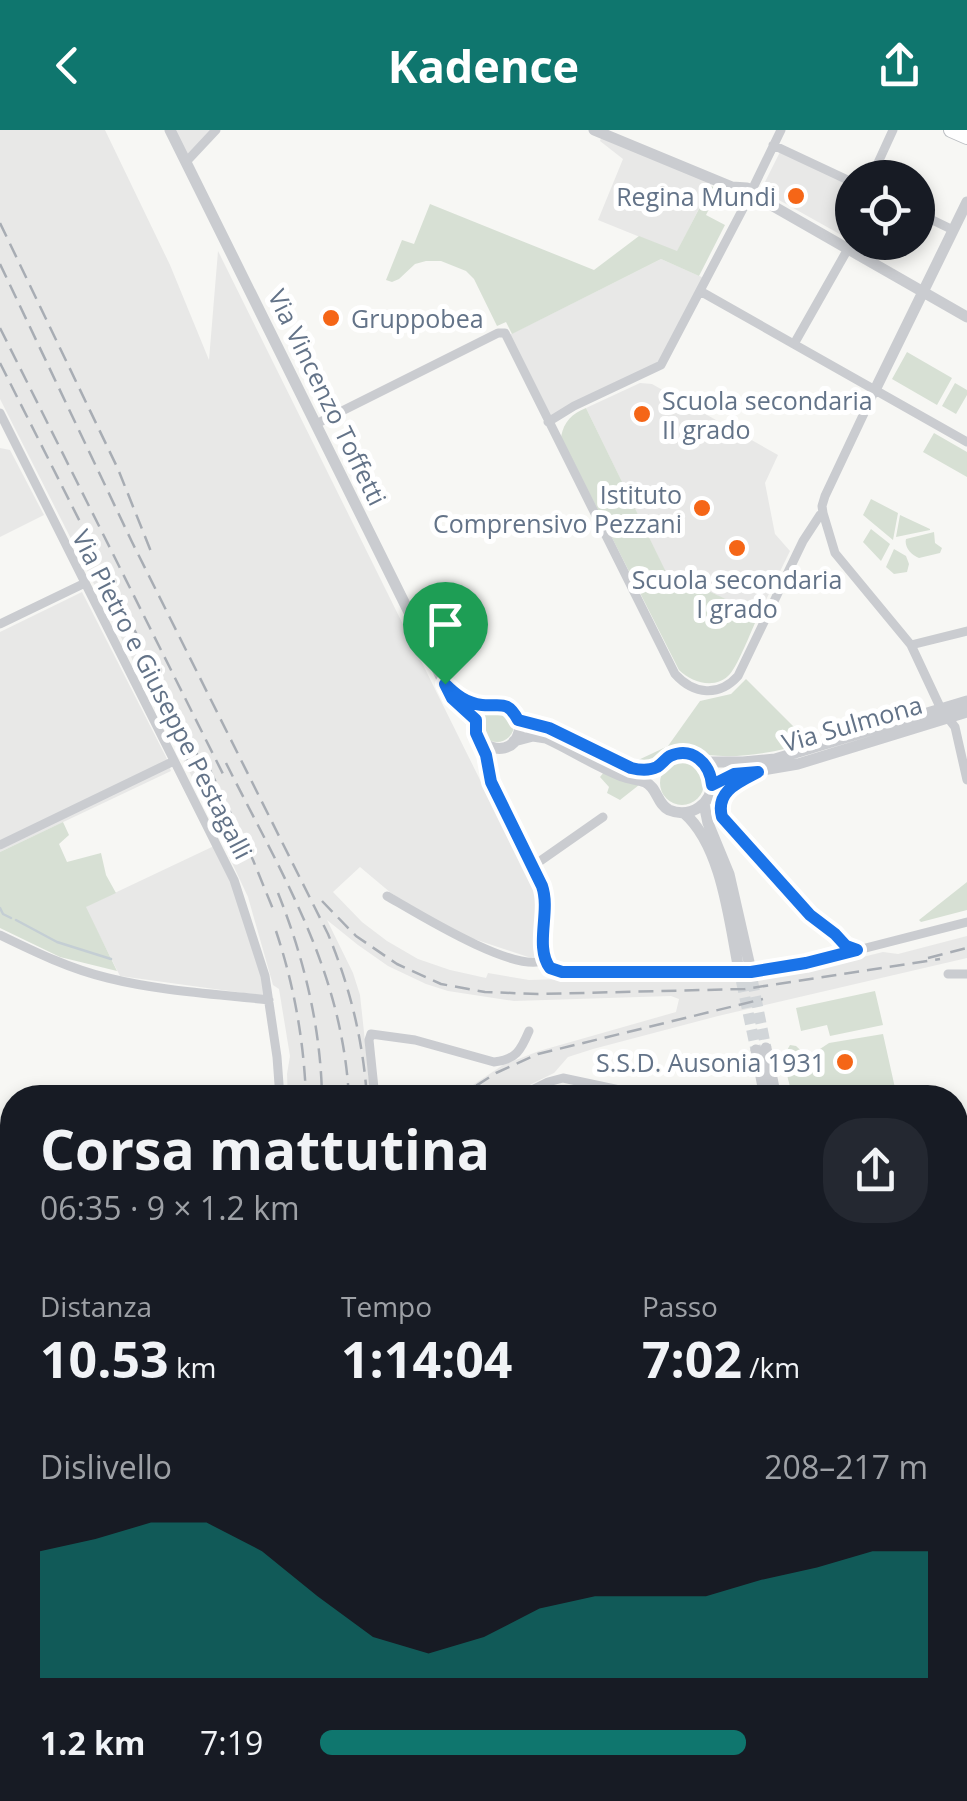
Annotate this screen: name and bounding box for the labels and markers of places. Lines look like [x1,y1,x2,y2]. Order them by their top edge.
place label: Regina Mundi [616,179,776,213]
marker: Regina Mundi [785,185,807,207]
place label: Gruppobea [351,301,484,335]
marker: Gruppobea [320,307,342,329]
place label: Scuola secondaria II grado [662,383,873,446]
marker: Scuola secondaria II grado [631,403,653,425]
place label: Istituto Comprensivo Pezzani [433,477,682,540]
marker: Istituto Comprensivo Pezzani [691,497,713,519]
marker: Scuola secondaria I grado [726,537,748,559]
place label: Scuola secondaria I grado [632,562,842,625]
pin [403,582,488,685]
place label: S.S.D. Ausonia 1931 [596,1045,825,1079]
marker: S.S.D. Ausonia 1931 [834,1051,856,1073]

